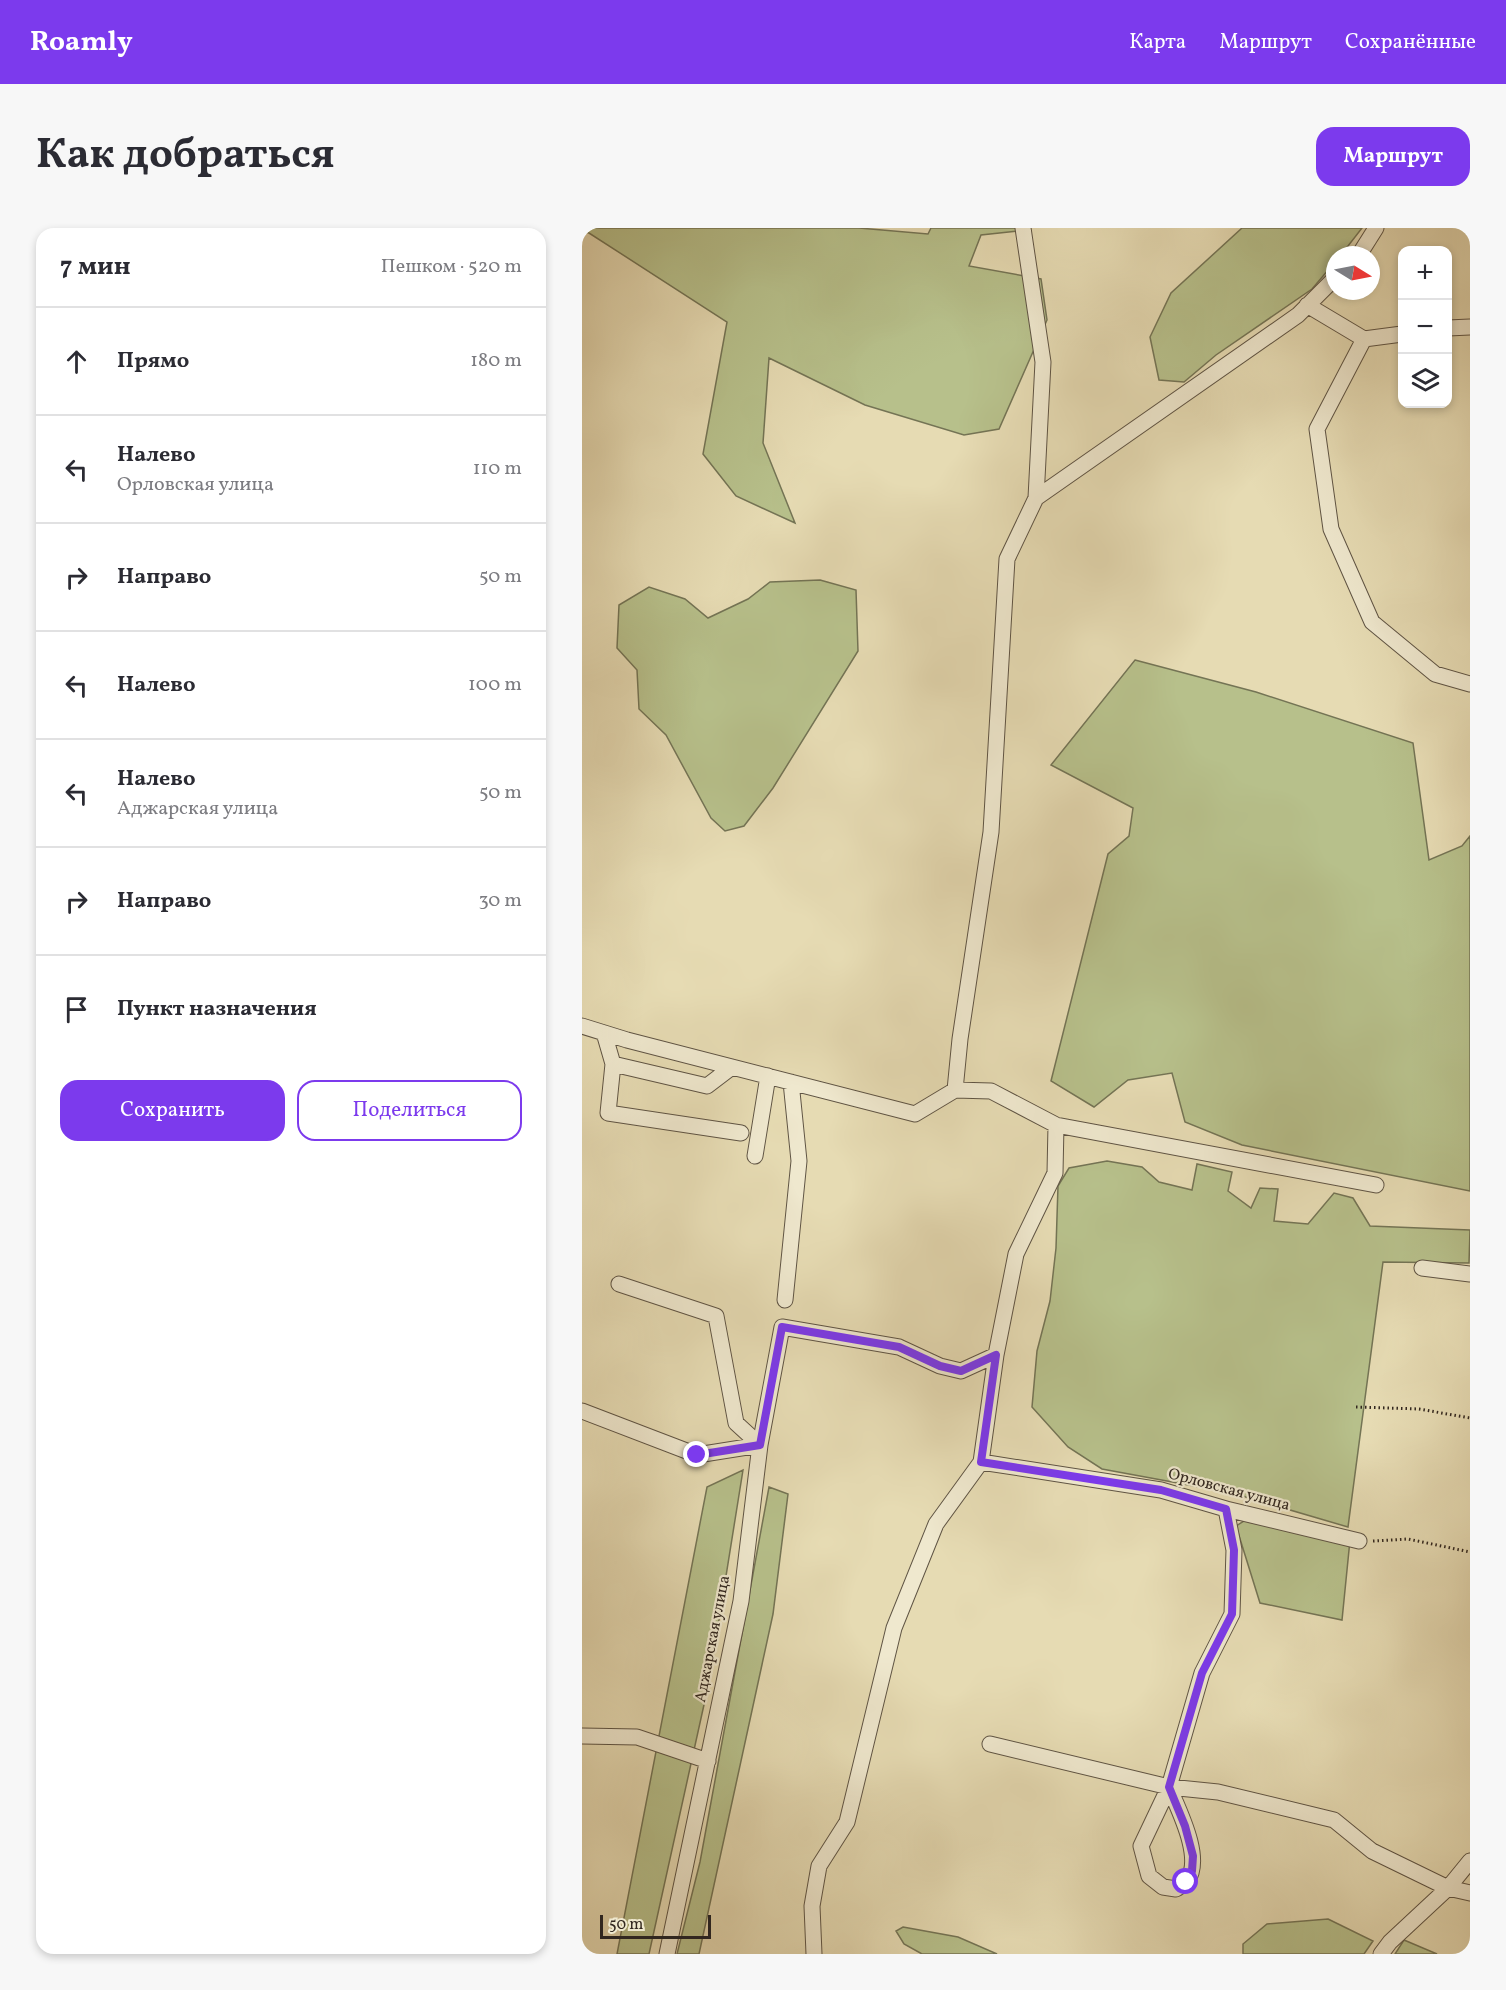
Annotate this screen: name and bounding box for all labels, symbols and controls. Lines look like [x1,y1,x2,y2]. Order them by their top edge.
text: Roamly [30,23,133,62]
text: Карта [1129,28,1186,57]
text: Маршрут [1219,28,1312,57]
text: Сохранённые [1345,28,1476,57]
text: Как добраться [36,127,335,186]
button: Маршрут [1316,127,1470,186]
north arrow [1326,246,1380,300]
map controls [1398,246,1452,408]
button: + [1398,246,1452,300]
text: 7 мин [60,249,131,285]
text: Пешком · 520 m [381,253,522,281]
button: − [1398,300,1452,354]
icon: ahead [60,345,93,378]
text: Прямо [117,346,189,377]
text: 180 m [470,347,522,375]
button: layers [1398,354,1452,408]
text: Налево [117,440,196,471]
icon: left [60,453,93,486]
text: 110 m [473,455,522,483]
text: Орловская улица [117,471,274,499]
icon: right [60,561,93,594]
text: Направо [117,562,211,593]
text: 50 m [479,563,522,591]
icon: left [60,669,93,702]
text: Налево [117,670,196,701]
text: 100 m [468,671,522,699]
text: Налево [117,764,196,795]
icon: left [60,777,93,810]
text: 50 m [479,779,522,807]
text: Аджарская улица [117,795,278,823]
icon: right [60,885,93,918]
text: Направо [117,886,211,917]
text: 30 m [478,887,522,915]
icon: arrive [60,993,93,1026]
text: Пункт назначения [117,994,317,1025]
button: Сохранить [60,1080,285,1141]
button: Поделиться [297,1080,522,1141]
route end [683,1441,709,1467]
street label: Орловская улица [1166,1463,1292,1517]
street label: Аджарская улица [690,1574,736,1704]
route start [1172,1868,1198,1894]
scale bar [600,1912,711,1940]
text: 50 m [609,1914,643,1936]

